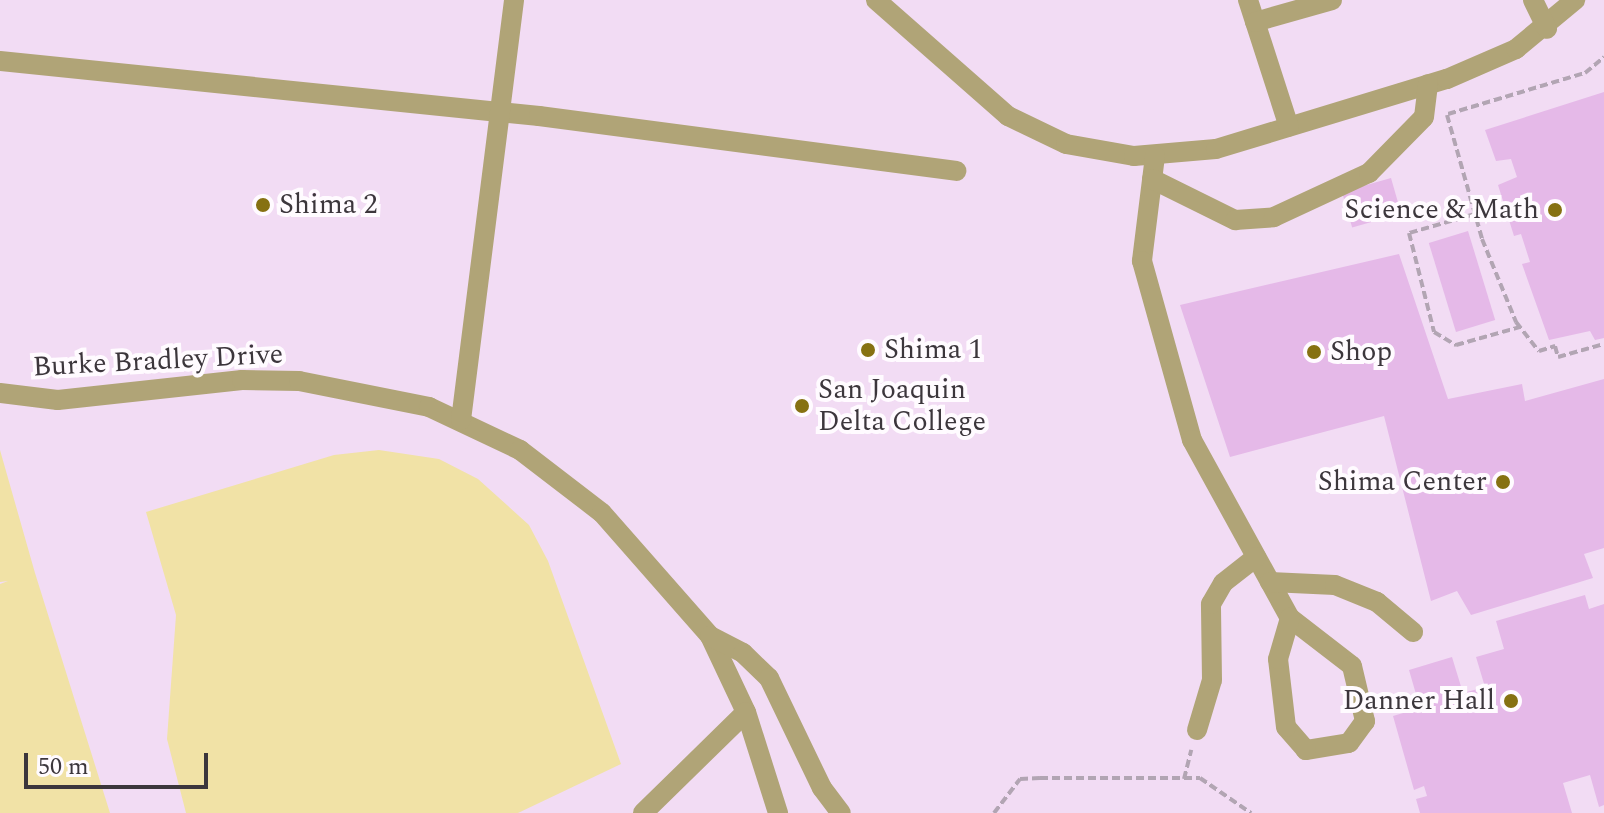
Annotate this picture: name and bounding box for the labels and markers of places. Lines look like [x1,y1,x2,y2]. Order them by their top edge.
place label: Shima 2 [279,188,377,222]
place label: Science & Math [1344,193,1539,227]
marker: Shima 2 [254,196,272,214]
marker: Science & Math [1546,201,1564,219]
place label: Shima 1 [884,333,982,367]
place label: Shop [1330,335,1392,369]
marker: Shima 1 [859,341,877,359]
marker: Shop [1305,343,1323,361]
place label: San Joaquin Delta College [818,373,986,439]
marker: San Joaquin Delta College [793,397,811,415]
place label: Shima Center [1318,465,1487,499]
marker: Shima Center [1494,473,1512,491]
place label: Danner Hall [1343,684,1495,718]
marker: Danner Hall [1502,692,1520,710]

